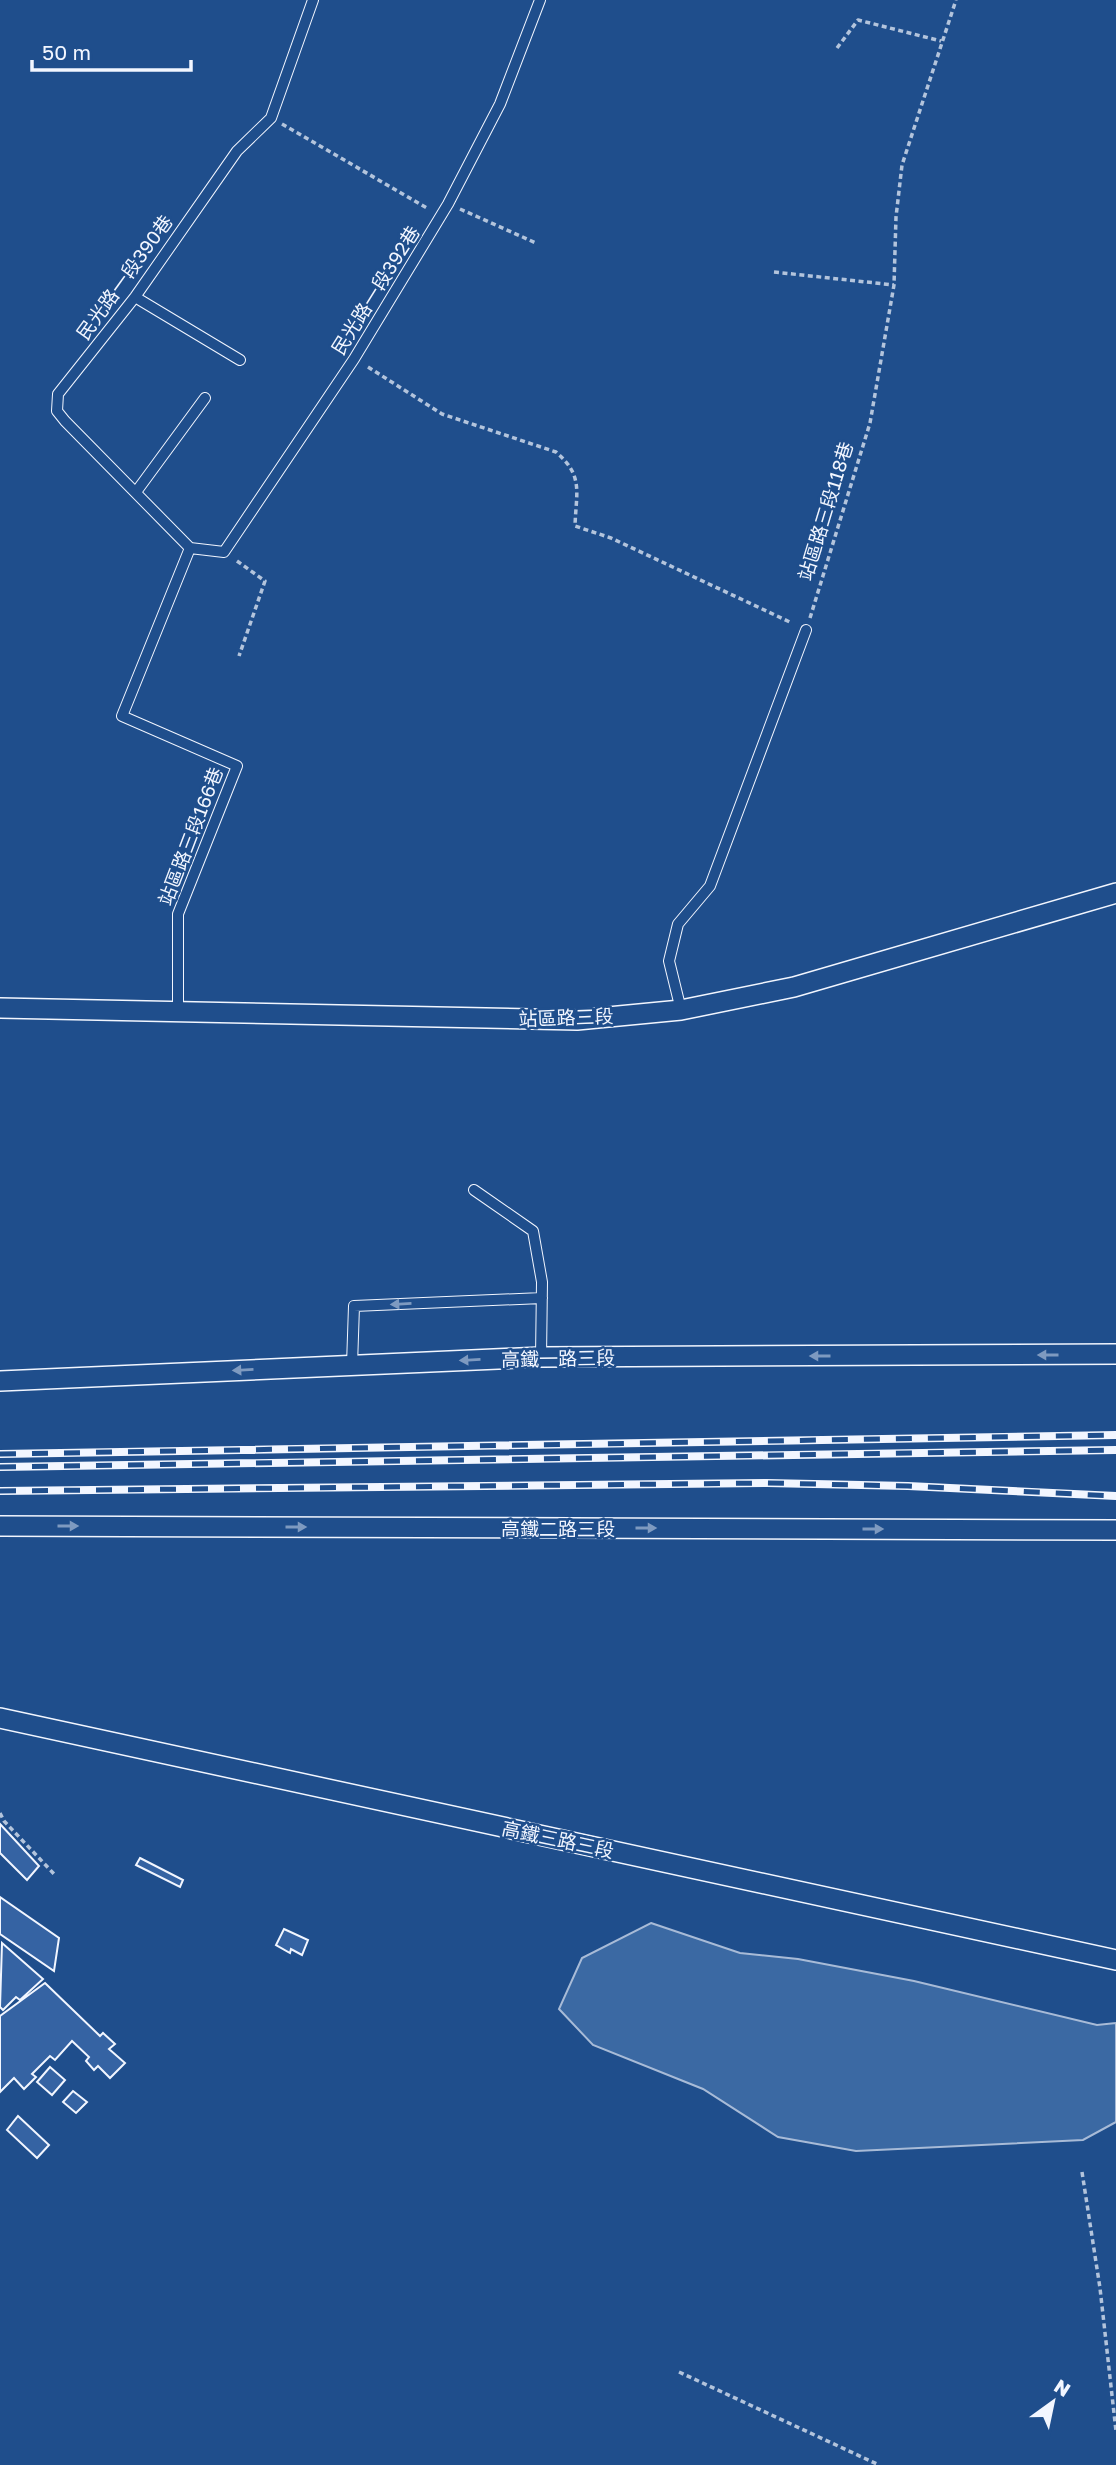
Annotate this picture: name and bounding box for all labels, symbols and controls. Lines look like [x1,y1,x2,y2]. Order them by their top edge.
scale bar [32,28,191,72]
text: 50 m [42,39,91,65]
street label: 民光路一段390巷 [71,210,177,344]
street label: 民光路一段392巷 [326,221,424,359]
street label: 站區路三段118巷 [793,439,857,583]
street label: 站區路三段166巷 [153,764,227,908]
street label: 站區路三段 [518,1004,614,1030]
one-way arrow [389,1299,411,1310]
street label: 高鐵一路三段 [501,1346,615,1370]
one-way arrow [1037,1349,1059,1361]
one-way arrow [809,1350,831,1362]
one-way arrow [459,1355,481,1366]
one-way arrow [232,1365,254,1376]
street label: 高鐵二路三段 [501,1517,615,1540]
one-way arrow [57,1520,79,1532]
one-way arrow [285,1521,307,1533]
one-way arrow [635,1522,657,1534]
one-way arrow [862,1523,884,1535]
street label: 高鐵三路三段 [500,1816,616,1862]
north arrow [1018,2367,1088,2437]
text: N [1050,2374,1075,2401]

